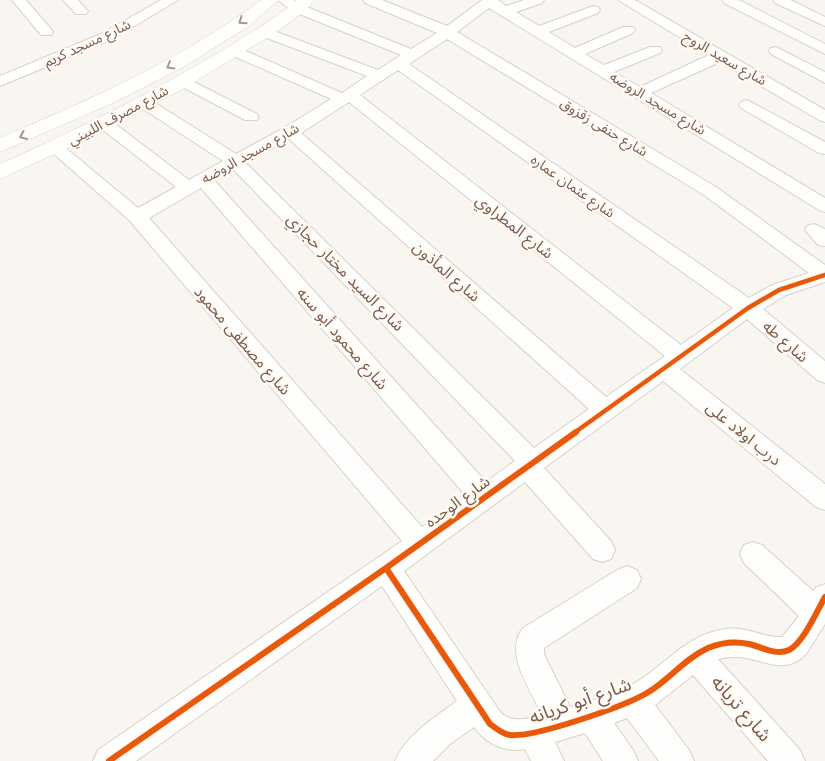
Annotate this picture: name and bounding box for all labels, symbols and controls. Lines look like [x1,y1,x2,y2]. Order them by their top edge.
street label: شارع مسجد كريم [41,15,134,73]
one-way arrow [238,15,248,24]
street label: شارع سعيد الروح [679,27,770,91]
one-way arrow [166,59,175,69]
street label: شارع مسجد الروضه [606,67,709,141]
street label: شارع مصرف اللبيني [65,81,172,151]
street label: شارع حنفى زقزوق [556,94,651,162]
street label: شارع مسجد الروضه [198,119,303,189]
one-way arrow [19,129,28,140]
street label: شارع عثمان عماره [526,150,619,223]
street label: شارع المطراوي [470,189,558,265]
street label: شارع السيد مختار حجازي [281,209,409,337]
street label: شارع المأذون [407,236,485,308]
street label: شارع مصطفى محمود [188,281,296,401]
street label: شارع محمود أبو سنه [291,283,393,395]
street label: شارع طه [757,316,813,369]
street label: درب اولاد على [702,397,786,469]
street label: شارع الوحده [421,471,495,534]
street label: شارع تريانه [705,670,777,748]
street label: شارع أبو كريانه [526,672,635,731]

